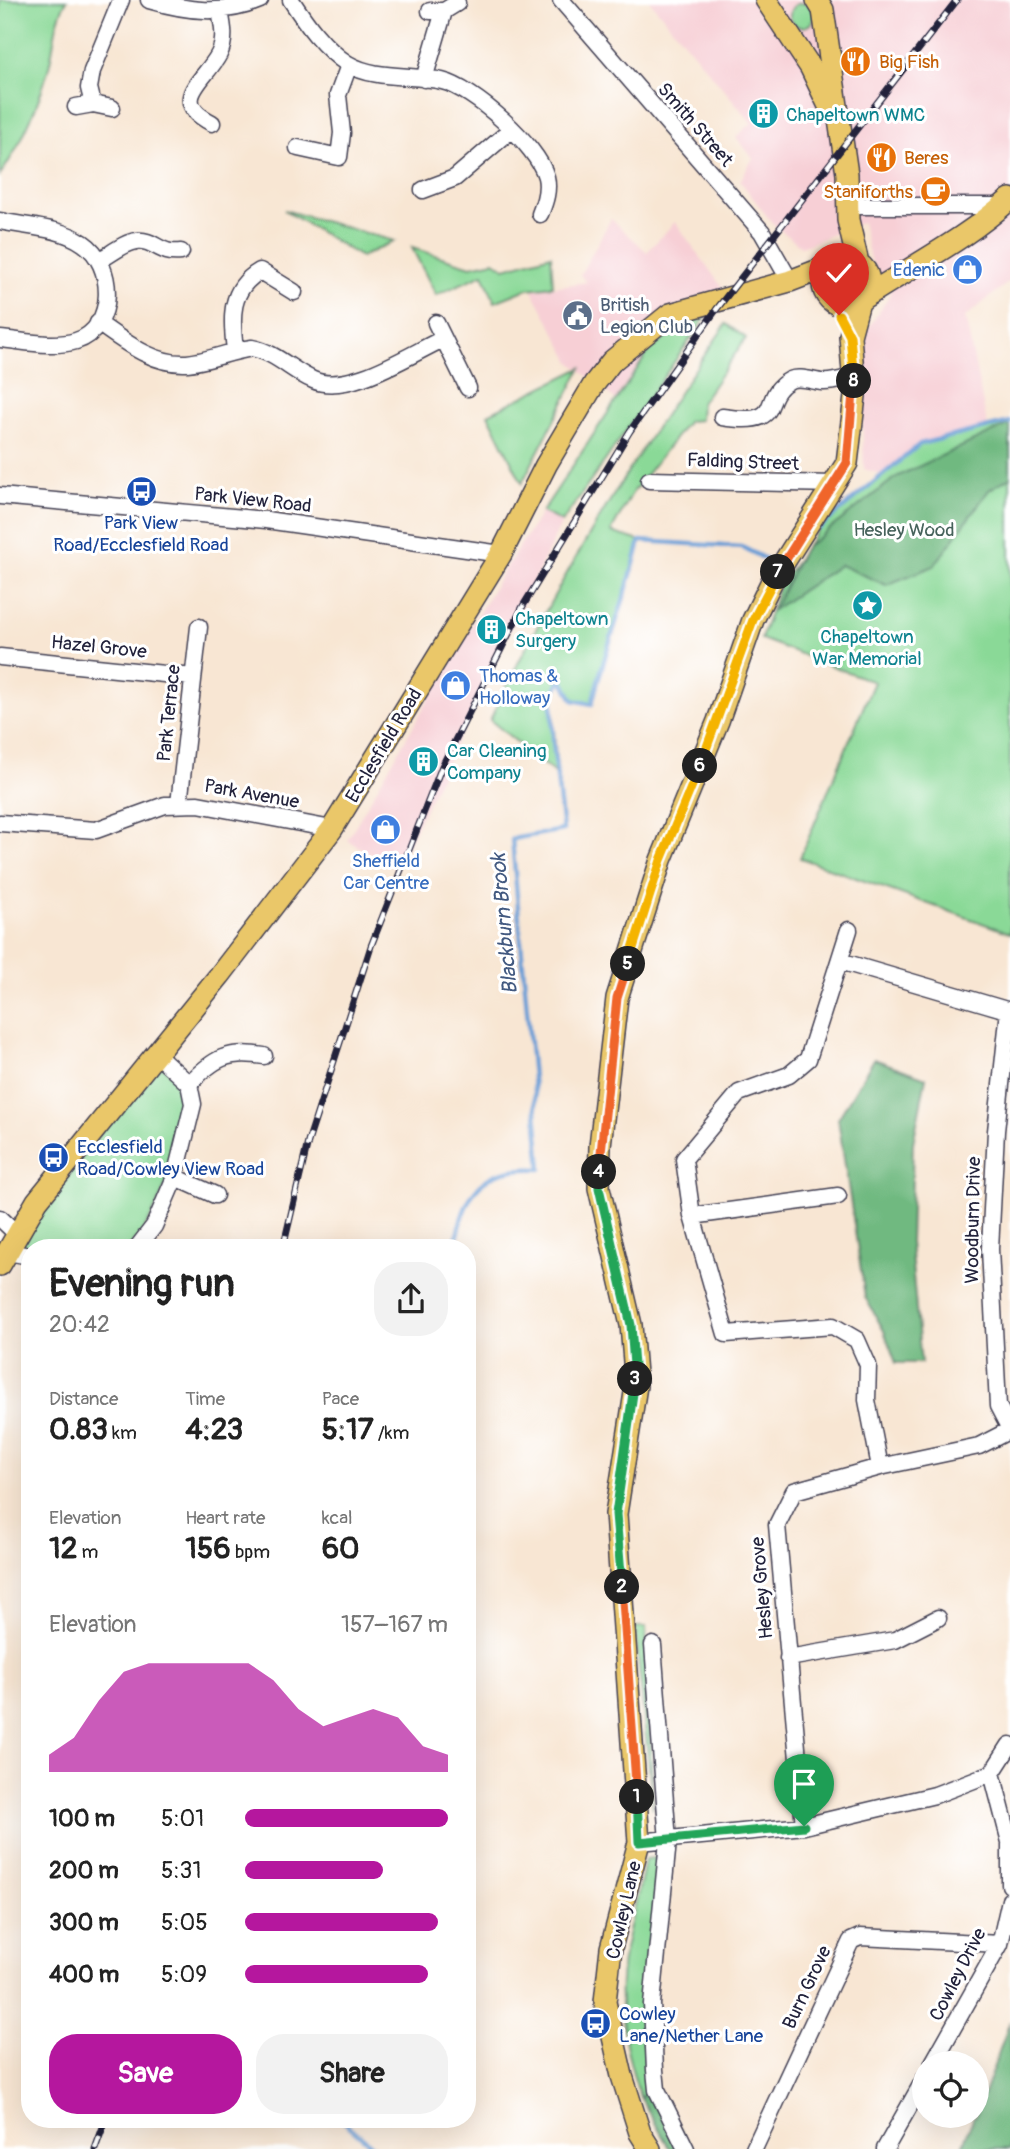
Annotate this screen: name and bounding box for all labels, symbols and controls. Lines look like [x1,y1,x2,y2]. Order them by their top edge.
restaurant icon: Big Fish [839,44,873,78]
place label: Big Fish [879,50,939,74]
street label: Smith Street [652,78,738,172]
building icon: Chapeltown WMC [746,97,780,131]
place label: Chapeltown WMC [786,103,925,127]
restaurant icon: Beres [864,140,898,174]
place label: Beres [904,146,949,170]
cafe icon: Staniforths [919,174,953,208]
place label: Staniforths [823,180,913,204]
pin [809,243,869,315]
shop icon: Edenic [951,252,985,286]
icon: check [820,254,858,292]
place label: Edenic [893,258,945,282]
place label: British Legion Club [600,293,693,339]
public building icon: British Legion Club [560,298,594,332]
pin: 8 [836,364,872,398]
text: 8 [849,368,858,392]
street label: Falding Street [687,448,800,476]
bus stop icon: Park View Road/Ecclesfield Road [124,474,158,508]
street label: Park View Road [193,482,313,518]
place label: Park View Road/Ecclesfield Road [53,511,229,557]
park label: Hesley Wood [853,518,955,542]
pin: 7 [760,554,796,590]
text: 7 [772,559,783,583]
place icon: Chapeltown War Memorial [850,588,884,622]
place label: Chapeltown Surgery [515,607,609,653]
building icon: Chapeltown Surgery [475,612,509,646]
place label: Chapeltown War Memorial [812,625,922,671]
street label: Hazel Grove [50,630,148,664]
street label: Park Terrace [152,663,186,763]
place label: Thomas & Holloway [479,664,558,710]
shop icon: Thomas & Holloway [439,669,473,703]
street label: Ecclesfield Road [340,684,427,807]
place label: Car Cleaning Company [447,739,547,785]
building icon: Car Cleaning Company [407,744,441,778]
pin: 6 [682,748,718,784]
text: 6 [694,753,705,777]
street label: Park Avenue [203,774,302,814]
shop icon: Sheffield Car Centre [369,812,403,846]
place label: Sheffield Car Centre [343,849,430,895]
water label: Blackburn Brook [485,850,524,995]
pin: 5 [610,946,646,982]
text: 5 [622,951,633,975]
place label: Ecclesfield Road/Cowley View Road [77,1135,264,1181]
bus stop icon: Ecclesfield Road/Cowley View Road [37,1140,71,1174]
pin: 4 [582,1154,616,1190]
street label: Woodburn Drive [960,1156,986,1284]
text: 4 [593,1159,604,1183]
text: Evening run [49,1260,235,1308]
button: share [374,1262,448,1336]
text: 20:42 [49,1310,110,1339]
pin: 3 [618,1362,652,1396]
text: 3 [629,1366,640,1390]
text: Distance [49,1387,118,1411]
text: Time [185,1387,225,1411]
text: Pace [322,1387,359,1411]
text: 0.83 [49,1411,108,1448]
text: 4:23 [185,1411,243,1448]
text: 5:17 [322,1411,374,1448]
text: km [108,1421,137,1445]
text: /km [374,1421,409,1445]
text: Elevation [49,1506,121,1530]
text: Heart rate [185,1506,265,1530]
text: kcal [322,1506,353,1530]
text: 12 [49,1530,78,1567]
text: 156 [185,1530,231,1567]
text: 60 [322,1530,360,1567]
street label: Hesley Grove [746,1535,778,1640]
text: m [78,1540,99,1564]
text: bpm [231,1540,270,1564]
pin: 2 [604,1570,640,1604]
text: 2 [616,1574,627,1598]
text: Elevation [49,1610,137,1639]
text: 157–167 m [341,1610,448,1639]
pin [774,1754,834,1826]
icon: arrive [785,1765,823,1803]
pin: 1 [620,1780,654,1814]
text: 1 [633,1784,640,1808]
text: 100 m [49,1804,115,1833]
text: 5:01 [161,1804,204,1833]
text: 200 m [49,1856,119,1885]
text: 5:31 [161,1856,201,1885]
street label: Cowley Lane [601,1858,647,1962]
text: 300 m [49,1908,119,1937]
text: 5:05 [161,1908,208,1937]
street label: Cowley Drive [924,1923,992,2025]
street label: Burn Grove [777,1941,837,2033]
text: 400 m [49,1960,119,1989]
text: 5:09 [161,1960,207,1989]
place label: Cowley Lane/Nether Lane [619,2002,764,2048]
bus stop icon: Cowley Lane/Nether Lane [579,2007,613,2041]
button: Save [49,2034,242,2114]
button: Share [256,2034,448,2114]
map controls [912,2051,989,2128]
button: locate [912,2051,989,2128]

